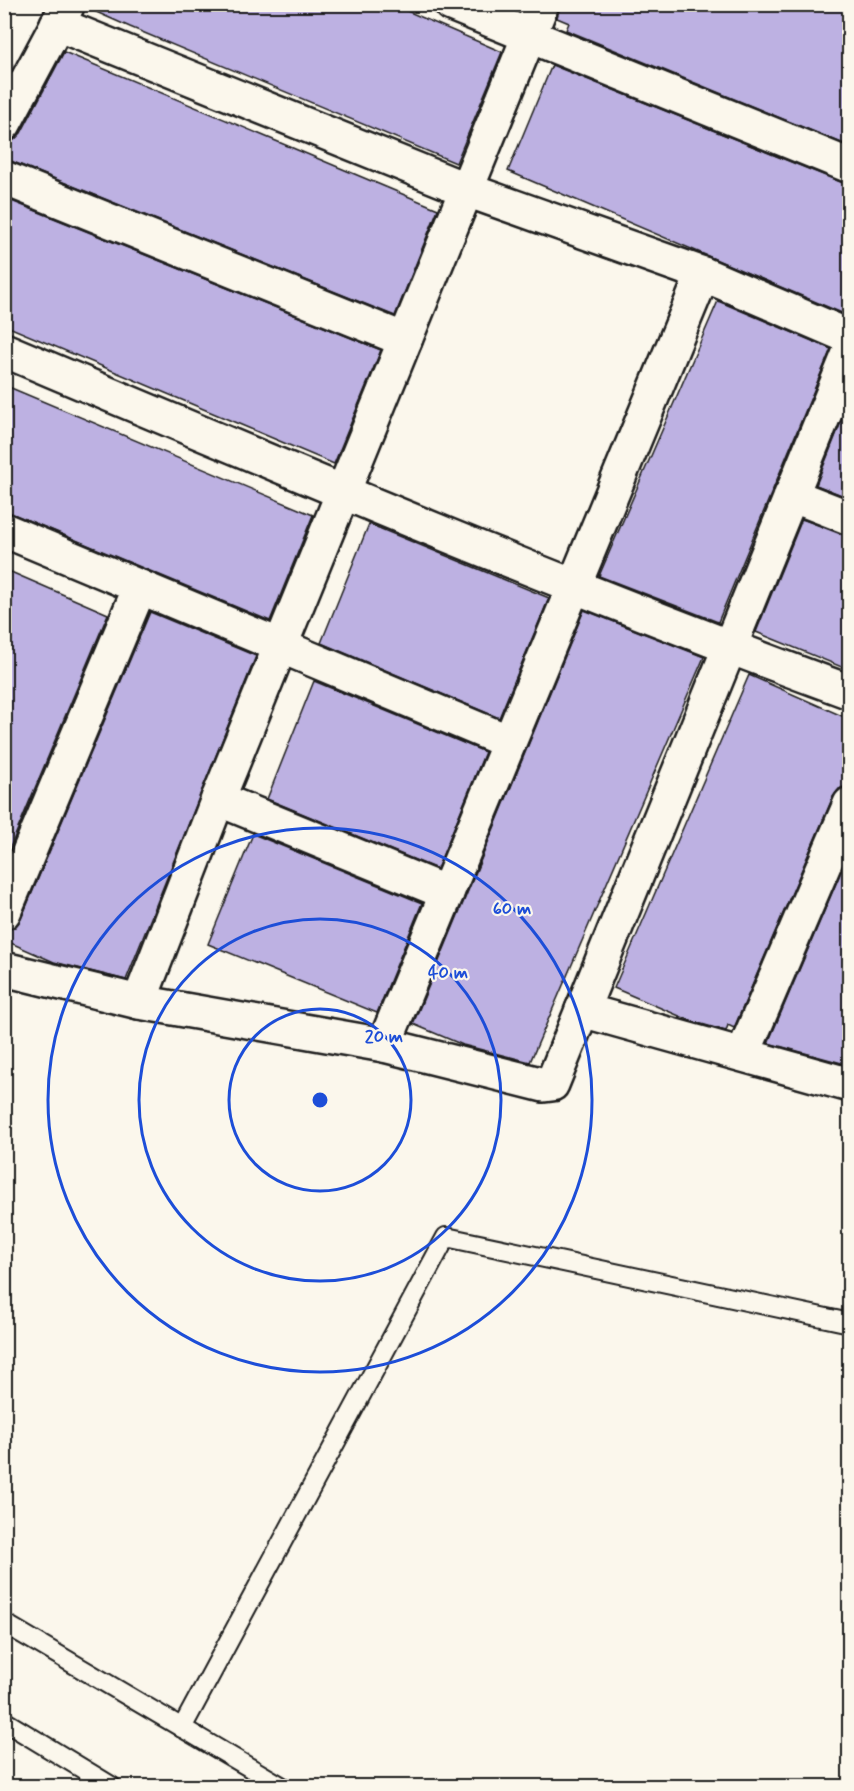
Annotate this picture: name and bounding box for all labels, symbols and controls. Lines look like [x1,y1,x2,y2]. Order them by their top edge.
text: 60 m [493,897,531,921]
text: 40 m [428,961,468,985]
text: 20 m [365,1025,403,1049]
centre of rings [310,1090,330,1110]

